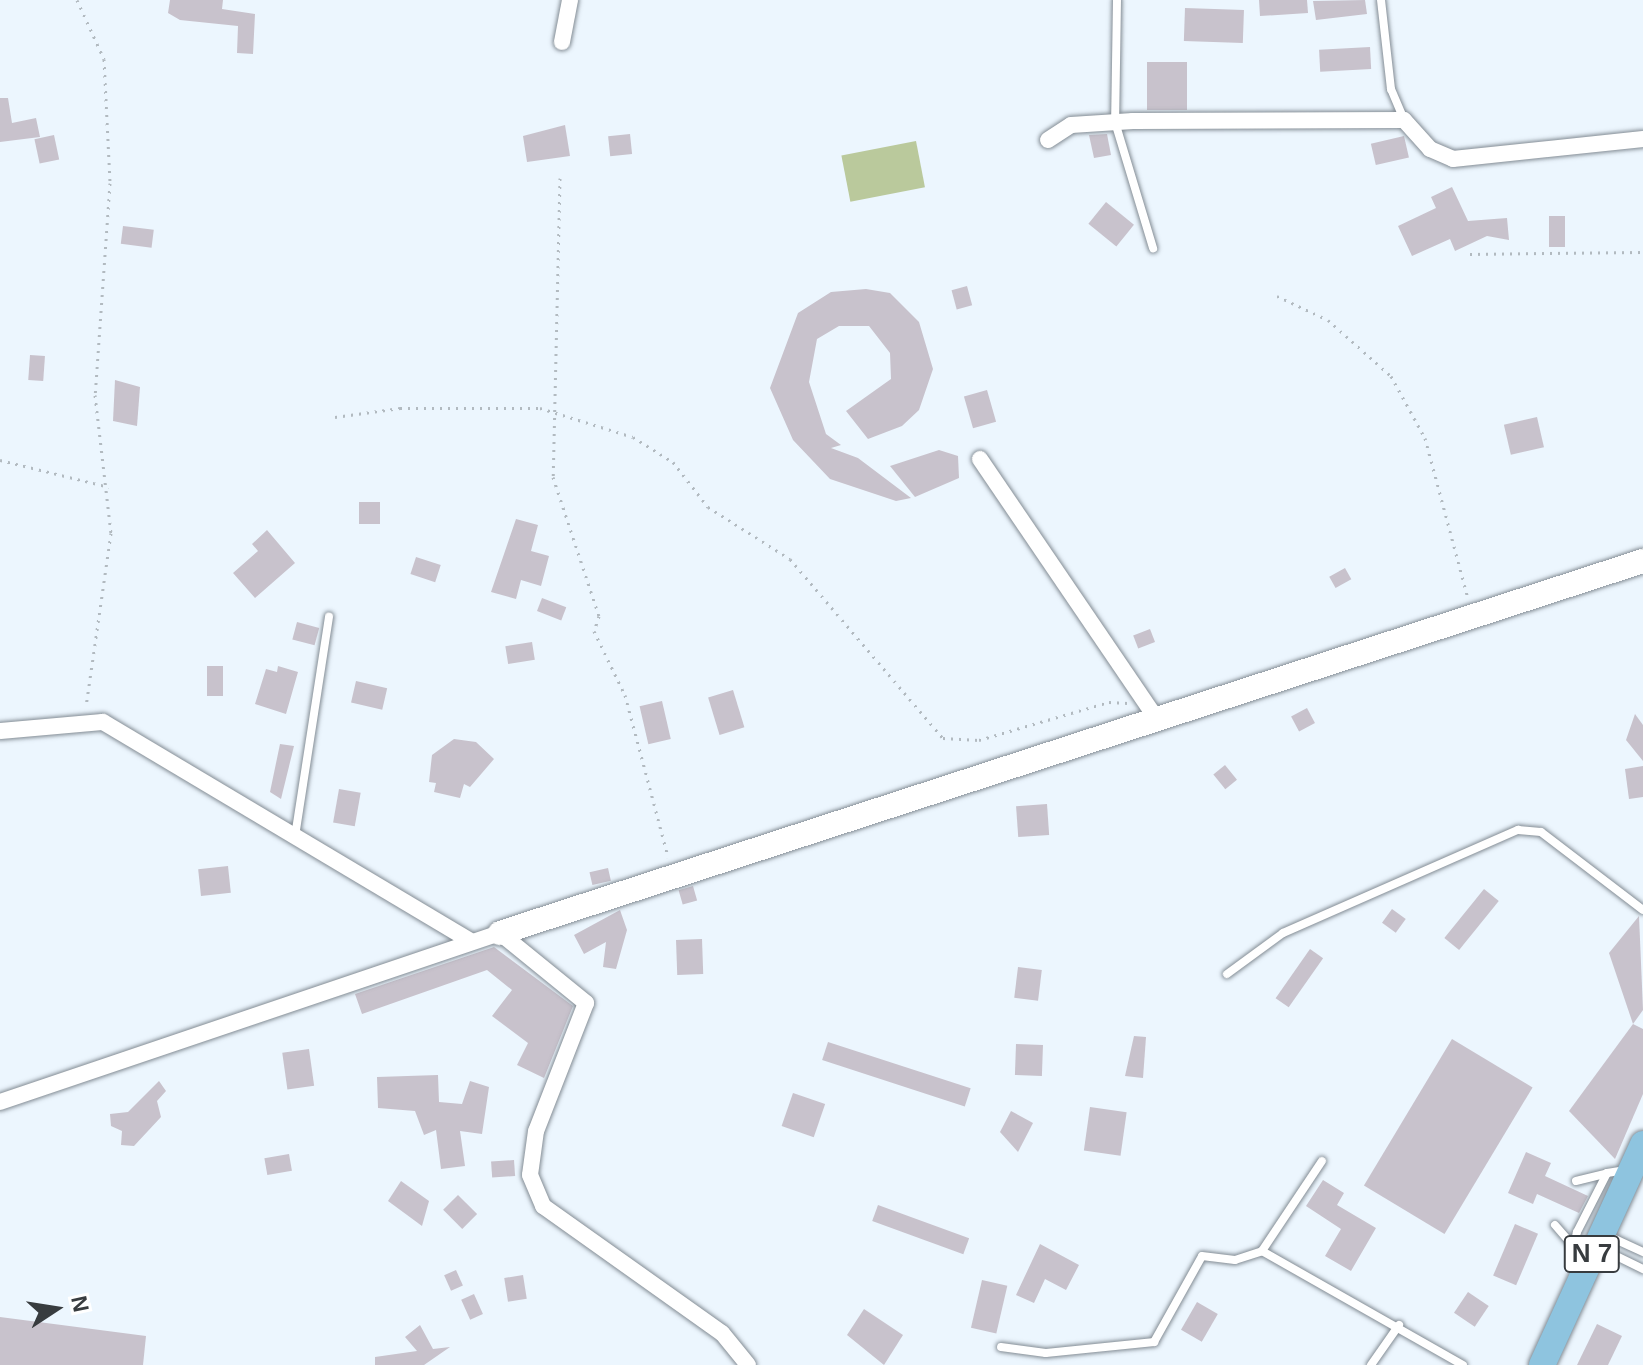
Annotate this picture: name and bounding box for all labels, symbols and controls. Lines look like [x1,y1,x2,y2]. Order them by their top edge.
road number: N 7 [1562,1232,1622,1276]
north arrow [16,1269,96,1349]
text: N [66,1294,94,1314]

